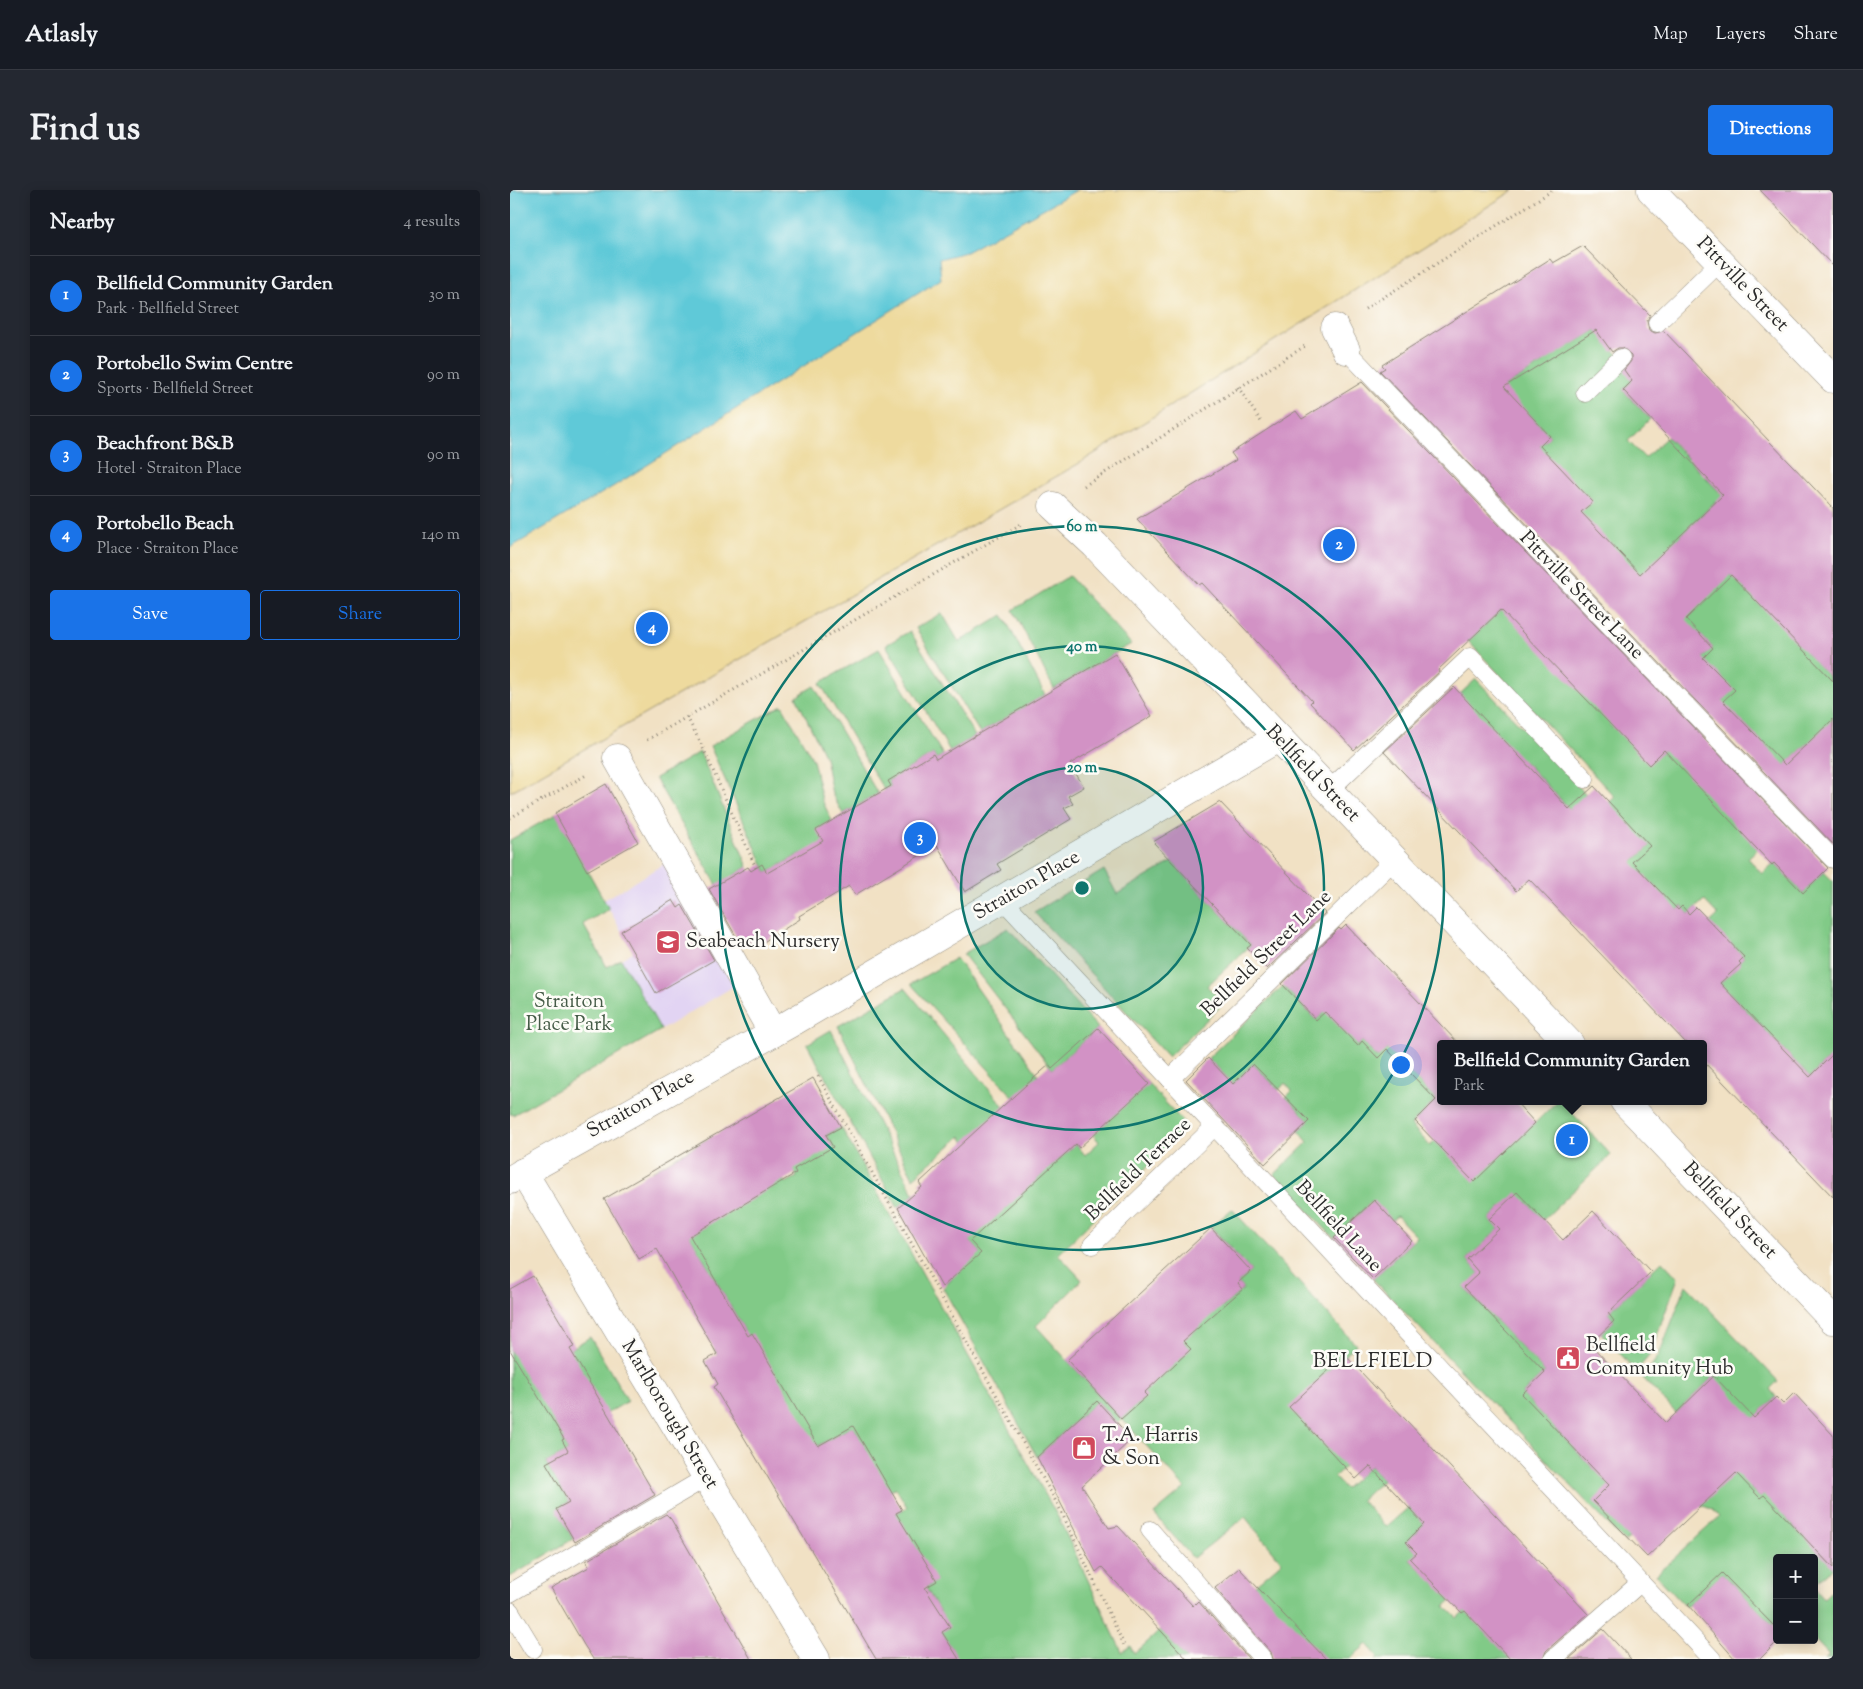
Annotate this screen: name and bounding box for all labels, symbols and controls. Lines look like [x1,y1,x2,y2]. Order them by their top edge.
text: Atlasly [25,18,98,52]
text: Map [1653,22,1688,48]
text: Layers [1716,22,1766,48]
text: Share [1794,22,1838,48]
text: Find us [30,105,140,156]
button: Directions [1708,105,1833,155]
text: Nearby [50,208,115,238]
text: 4 results [404,211,460,234]
street label: Pittville Street [1689,231,1795,339]
text: Bellfield Community Garden [97,271,333,298]
text: 1 [63,284,69,307]
text: 30 m [429,284,460,307]
text: Park · Bellfield Street [97,298,239,321]
text: Portobello Swim Centre [97,351,293,378]
text: 2 [62,364,70,387]
text: 90 m [427,364,460,387]
text: Sports · Bellfield Street [97,378,253,401]
text: Beachfront B&B [97,431,234,458]
text: 3 [63,444,69,467]
text: 90 m [427,444,460,467]
text: Hotel · Straiton Place [97,458,242,481]
text: Portobello Beach [97,511,234,538]
text: 60 m [1067,517,1098,538]
text: 4 [62,524,70,547]
text: 140 m [422,524,460,547]
street label: Pittville Street Lane [1512,525,1650,667]
pin: 2 [1323,526,1355,564]
text: Place · Straiton Place [97,538,238,561]
button: Save [50,590,250,640]
button: Share [260,590,460,640]
pin: 4 [636,609,668,647]
text: 40 m [1066,637,1098,658]
street label: Bellfield Street [1258,719,1366,829]
text: 20 m [1067,758,1098,779]
pin: 3 [904,819,936,857]
street label: Straiton Place [968,844,1086,928]
centre of rings [1073,879,1091,897]
street label: Bellfield Street Lane [1195,884,1339,1024]
place label: Seabeach Nursery [686,928,840,957]
school or university icon: Seabeach Nursery [655,929,681,955]
park label: Straiton Place Park [526,988,612,1040]
popup [1437,1040,1707,1105]
text: Bellfield Community Garden [1454,1048,1690,1075]
your location [1388,1052,1414,1078]
street label: Straiton Place [582,1063,700,1147]
text: Park [1454,1075,1485,1098]
street label: Bellfield Terrace [1079,1112,1199,1228]
pin: 1 [1556,1121,1588,1159]
street label: Bellfield Street [1675,1156,1783,1266]
street label: Bellfield Lane [1288,1175,1388,1279]
place label: Bellfield Community Hub [1586,1332,1733,1384]
street label: Marlborough Street [613,1335,725,1495]
public building icon: Bellfield Community Hub [1555,1345,1581,1371]
district label: BELLFIELD [1313,1347,1433,1377]
place label: T.A. Harris & Son [1102,1422,1198,1474]
shop icon: T.A. Harris & Son [1071,1435,1097,1461]
map controls [1773,1554,1818,1644]
button: + [1773,1554,1818,1599]
button: − [1773,1599,1818,1644]

